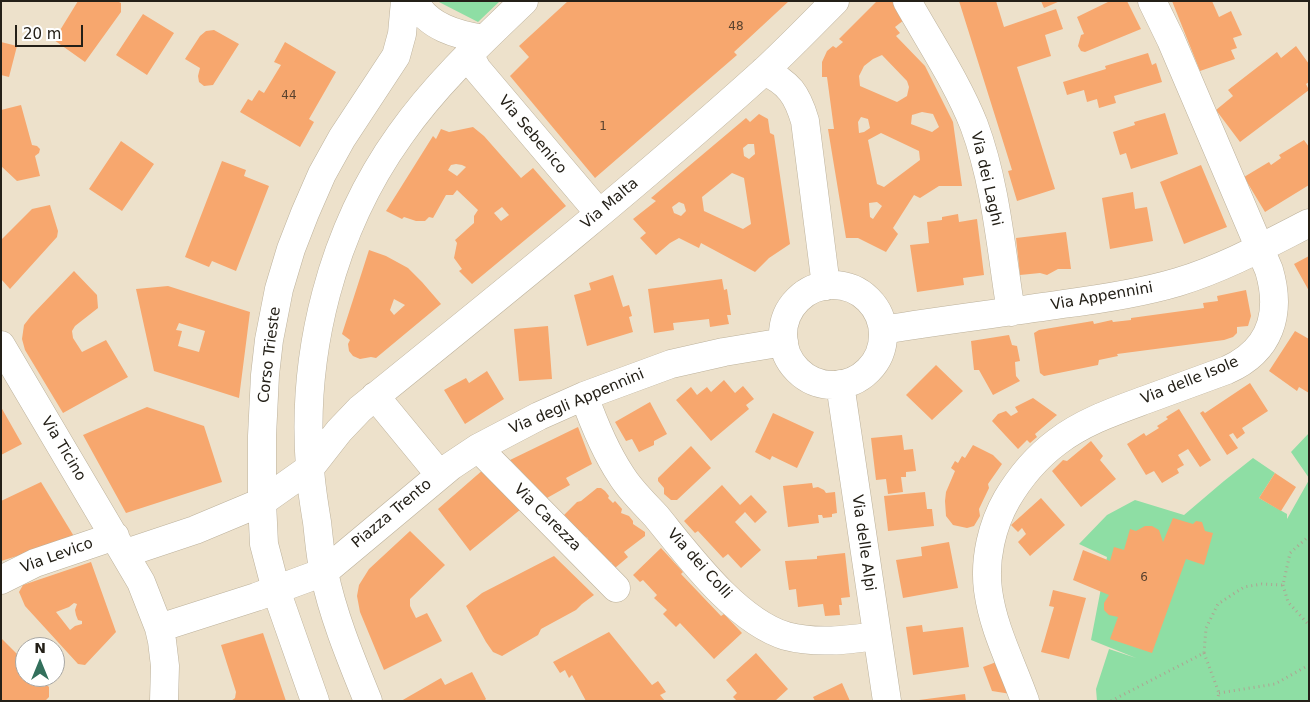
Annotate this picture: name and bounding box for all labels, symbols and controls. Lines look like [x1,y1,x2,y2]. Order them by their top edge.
scale bar [18,15,85,47]
house number: 48 [728,20,744,34]
text: 20 m [23,25,61,43]
house number: 44 [281,89,297,103]
street label: Via Sebenico [494,92,570,178]
house number: 1 [599,120,607,134]
street label: Via dei Laghi [966,130,1006,228]
street label: Via Malta [578,175,642,233]
street label: Via Appennini [1049,279,1155,315]
street label: Corso Trieste [255,306,285,404]
street label: Via delle Isole [1138,353,1242,409]
street label: Via degli Appennini [507,365,647,439]
street label: Via Ticino [37,413,89,485]
street label: Piazza Trento [349,475,435,553]
street label: Via Carezza [510,481,584,555]
street label: Via delle Alpi [847,494,879,592]
street label: Via dei Colli [663,525,735,603]
street label: Via Levico [18,535,96,577]
house number: 6 [1140,571,1148,585]
north arrow [15,637,65,687]
text: N [34,640,46,656]

